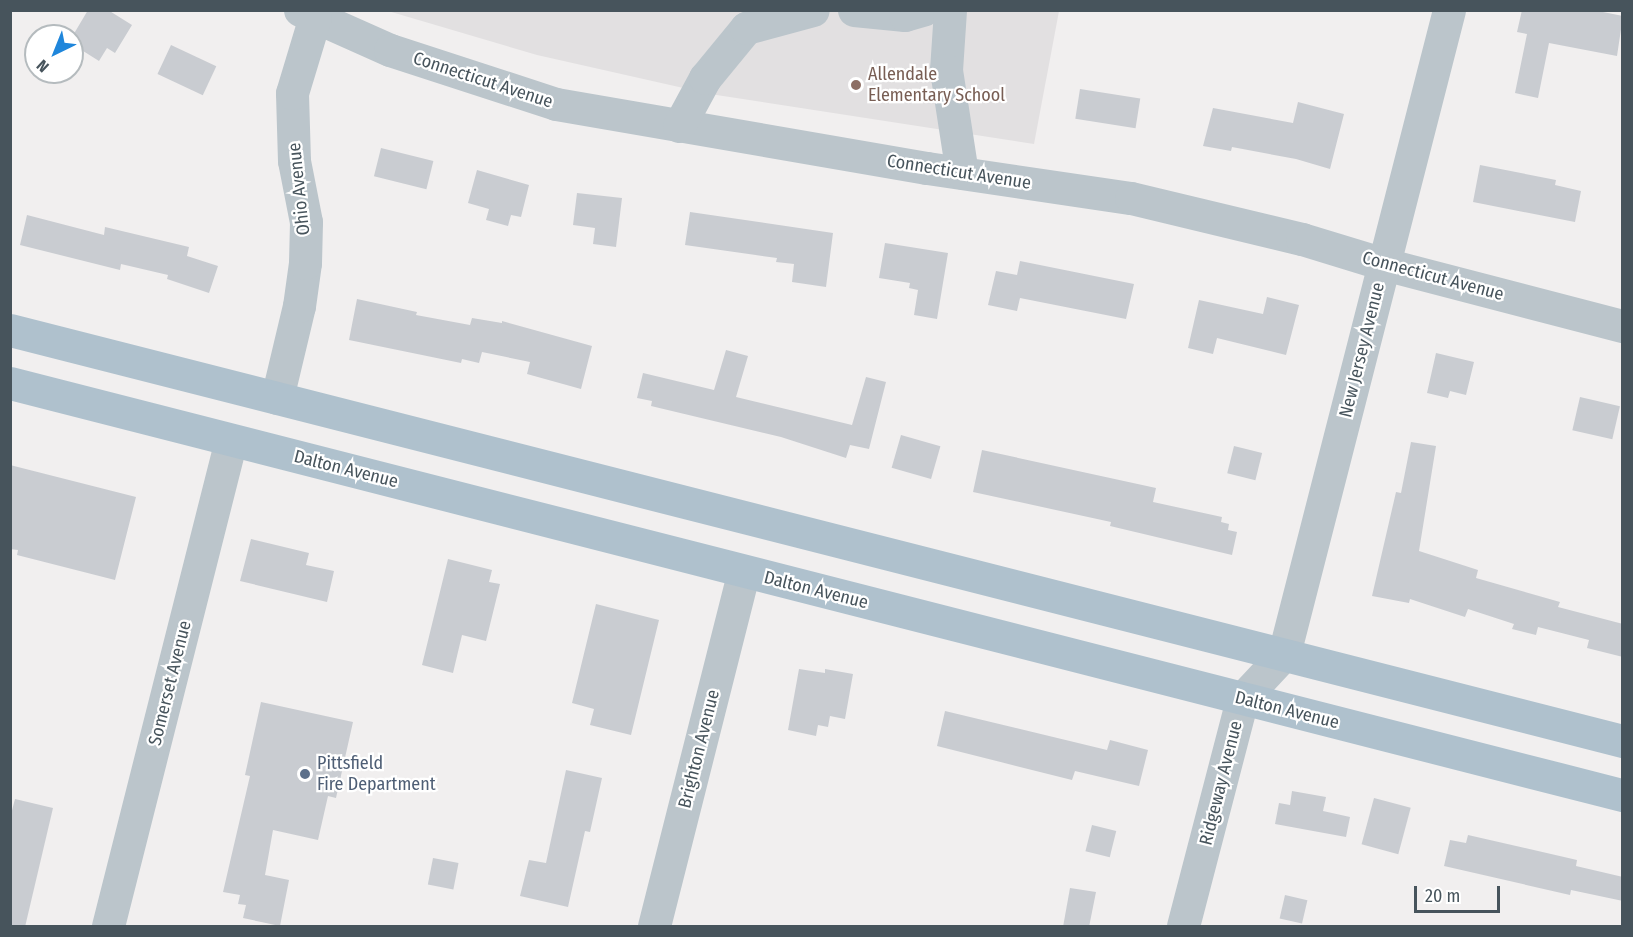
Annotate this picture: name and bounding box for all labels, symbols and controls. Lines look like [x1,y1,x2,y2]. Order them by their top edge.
north arrow [24,24,84,84]
street label: Connecticut Avenue [411,47,555,113]
text: N [33,56,53,76]
place label: Allendale Elementary School [868,64,1005,106]
marker: Allendale Elementary School [849,78,863,92]
street label: Ohio Avenue [283,142,315,236]
street label: Connecticut Avenue [885,150,1033,194]
street label: Connecticut Avenue [1360,247,1506,305]
street label: New Jersey Avenue [1335,280,1389,420]
street label: Dalton Avenue [292,446,400,492]
street label: Dalton Avenue [762,567,870,613]
street label: Somerset Avenue [144,618,196,748]
street label: Brighton Avenue [674,687,724,811]
street label: Dalton Avenue [1233,687,1341,733]
street label: Ridgeway Avenue [1195,719,1247,847]
place label: Pittsfield Fire Department [317,753,436,795]
marker: Pittsfield Fire Department [298,767,312,781]
scale bar [1417,874,1502,912]
text: 20 m [1425,885,1460,907]

